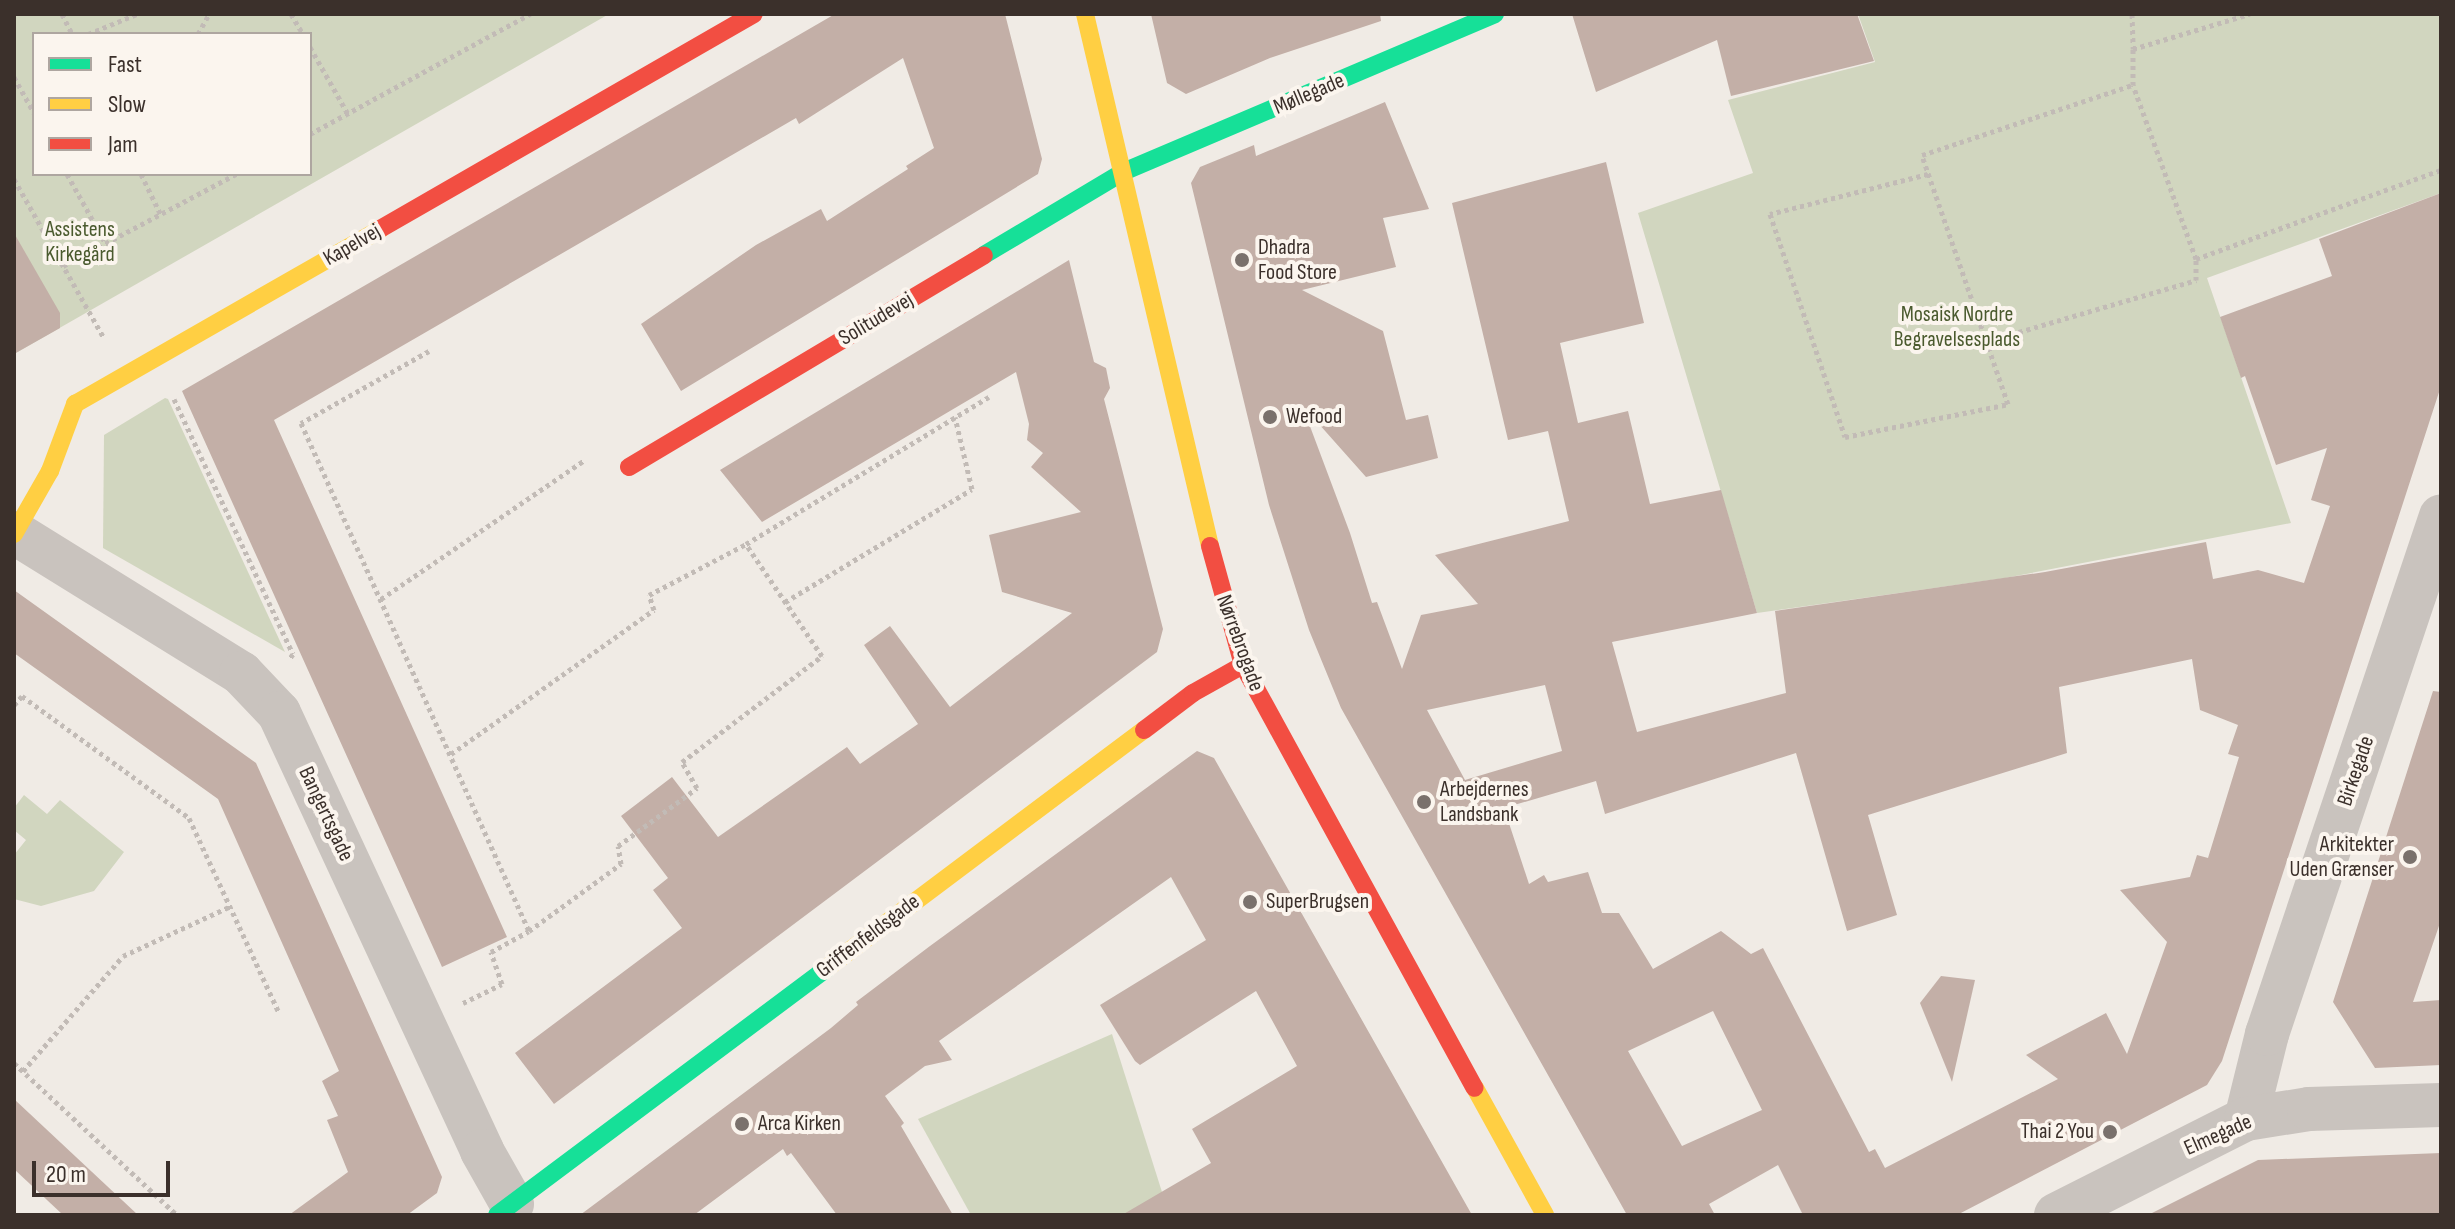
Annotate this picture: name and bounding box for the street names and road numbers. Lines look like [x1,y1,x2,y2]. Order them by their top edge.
street label: Møllegade [1270,67,1348,121]
street label: Kapelvej [319,218,385,272]
street label: Solitudevej [834,287,918,351]
street label: Nørrebrogade [1210,591,1270,695]
street label: Birkegade [2332,733,2380,809]
street label: Bangertsgade [293,763,359,865]
street label: Griffenfeldsgade [811,889,925,983]
street label: Elmegade [2180,1108,2256,1162]

